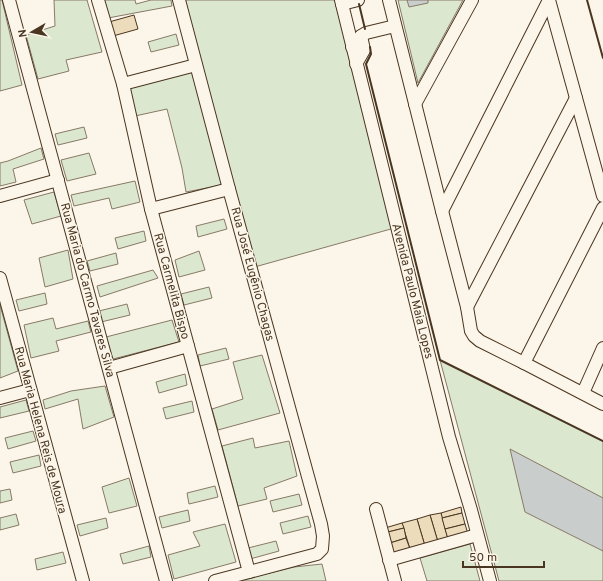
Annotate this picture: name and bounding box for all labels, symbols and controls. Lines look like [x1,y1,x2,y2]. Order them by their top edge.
north arrow [12,12,52,52]
text: N [16,28,31,38]
street label: Rua Maria do Carmo Tavares Silva [56,201,118,379]
street label: Rua José Eugênio Chagas [226,206,278,343]
street label: Avenida Paulo Maia Lopes [387,222,437,361]
street label: Rua Carmelita Bispo [149,231,193,341]
street label: Rua Maria Helena Reis de Moura [10,345,70,516]
scale bar [463,543,544,569]
text: 50 m [469,550,497,566]

